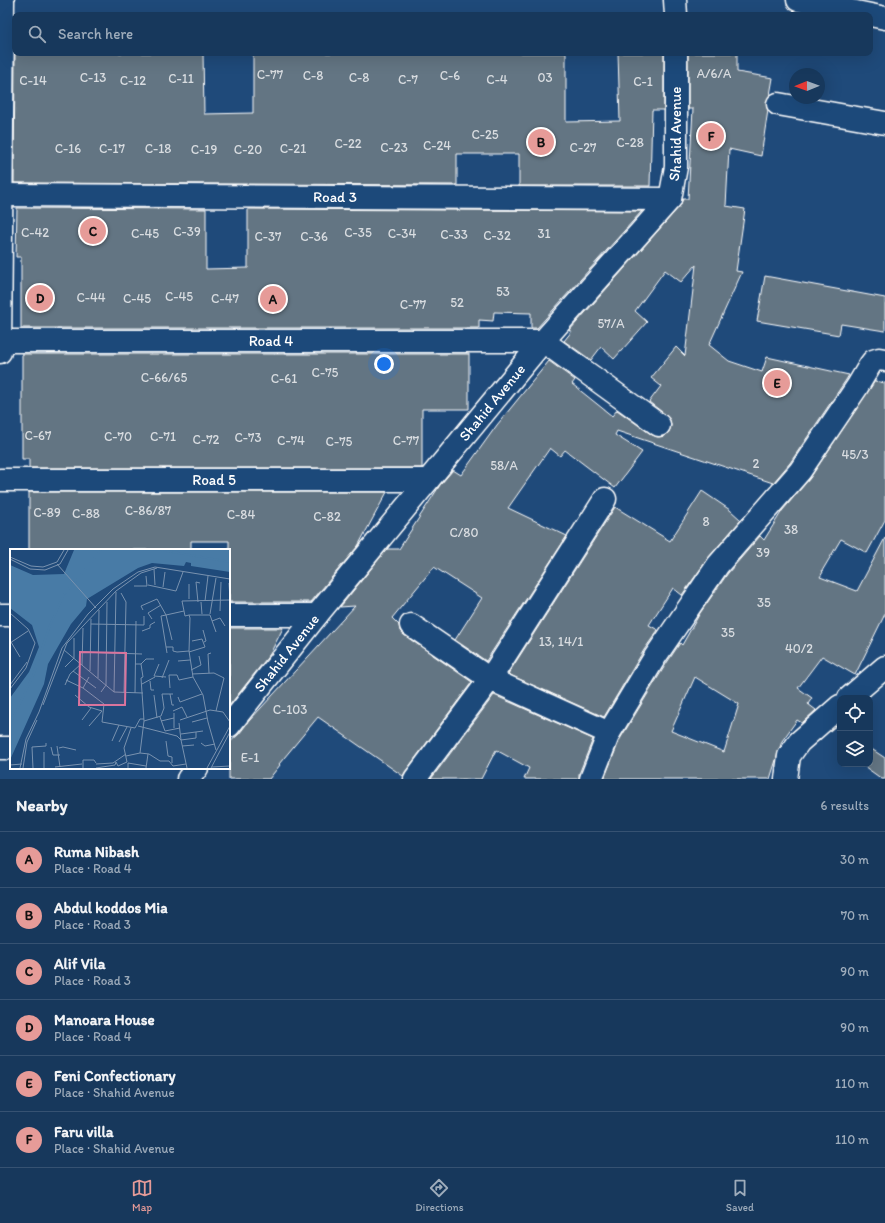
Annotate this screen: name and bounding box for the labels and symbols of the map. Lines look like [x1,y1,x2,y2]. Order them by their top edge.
house number: A/6/A [697,66,732,81]
house number: C-77 [257,67,284,82]
house number: C-8 [303,68,323,83]
house number: C-6 [440,68,460,83]
north arrow [789,68,825,104]
house number: C-13 [80,70,106,85]
house number: C-8 [349,70,369,85]
house number: 03 [537,70,553,85]
house number: C-11 [168,71,194,86]
house number: C-7 [398,72,419,87]
house number: C-4 [486,72,508,87]
house number: C-14 [19,73,47,88]
house number: C-12 [120,73,146,88]
house number: C-1 [633,74,653,89]
street label: Shahid Avenue [665,87,685,183]
pin: F [698,121,724,151]
house number: C-25 [471,127,499,142]
pin: B [528,127,554,157]
house number: C-28 [616,135,644,150]
house number: C-22 [334,136,362,151]
house number: C-24 [423,138,451,153]
house number: C-23 [380,140,408,155]
house number: C-27 [570,140,597,155]
house number: C-16 [55,141,81,156]
house number: C-17 [99,141,126,156]
house number: C-18 [145,141,171,156]
house number: C-21 [280,141,306,156]
house number: C-19 [191,142,217,157]
house number: C-20 [234,142,262,157]
street label: Road 3 [313,188,357,206]
pin: C [80,216,106,246]
house number: C-39 [173,224,201,239]
house number: C-42 [21,225,49,240]
house number: C-35 [344,225,372,240]
house number: C-45 [131,226,159,241]
house number: C-34 [388,226,416,241]
house number: 31 [537,226,551,241]
house number: C-33 [440,227,468,242]
house number: C-32 [483,228,511,243]
house number: C-37 [254,229,282,244]
house number: C-36 [300,229,328,244]
pin: D [27,283,53,313]
pin: A [260,284,286,314]
house number: 53 [496,284,510,299]
house number: C-45 [165,289,193,304]
house number: C-44 [76,290,106,305]
house number: C-45 [123,291,151,306]
house number: C-47 [211,291,239,306]
house number: 52 [450,295,464,310]
house number: C-77 [400,297,427,312]
house number: 57/A [597,316,625,331]
street label: Road 4 [249,332,293,350]
your location [374,354,394,374]
street label: Shahid Avenue [455,360,529,445]
house number: C-75 [312,365,339,380]
pin: E [764,368,790,398]
house number: C-66/65 [141,370,187,385]
house number: C-61 [271,371,297,386]
house number: C-67 [25,428,52,443]
house number: C-70 [104,429,132,444]
house number: C-71 [150,429,176,444]
house number: C-73 [234,430,262,445]
house number: C-72 [193,432,220,447]
house number: C-74 [277,433,305,448]
house number: C-77 [393,433,420,448]
house number: C-75 [326,434,353,449]
house number: 45/3 [841,447,869,462]
house number: 2 [753,456,760,471]
house number: 58/A [490,458,519,473]
street label: Road 5 [192,471,236,489]
house number: C-86/87 [125,503,172,518]
house number: C-89 [33,505,61,520]
house number: C-88 [72,506,100,521]
house number: C-84 [227,507,255,522]
house number: C-82 [313,509,341,524]
house number: 8 [702,514,710,529]
house number: 38 [784,522,798,537]
house number: C/80 [450,525,478,540]
house number: 39 [756,545,770,560]
inset map [10,549,230,769]
house number: 35 [757,595,771,610]
street label: Shahid Avenue [250,611,323,696]
house number: 35 [721,625,735,640]
house number: 13, 14/1 [539,634,583,649]
house number: 40/2 [785,641,813,656]
house number: C-103 [273,702,307,717]
house number: E-1 [241,750,259,765]

